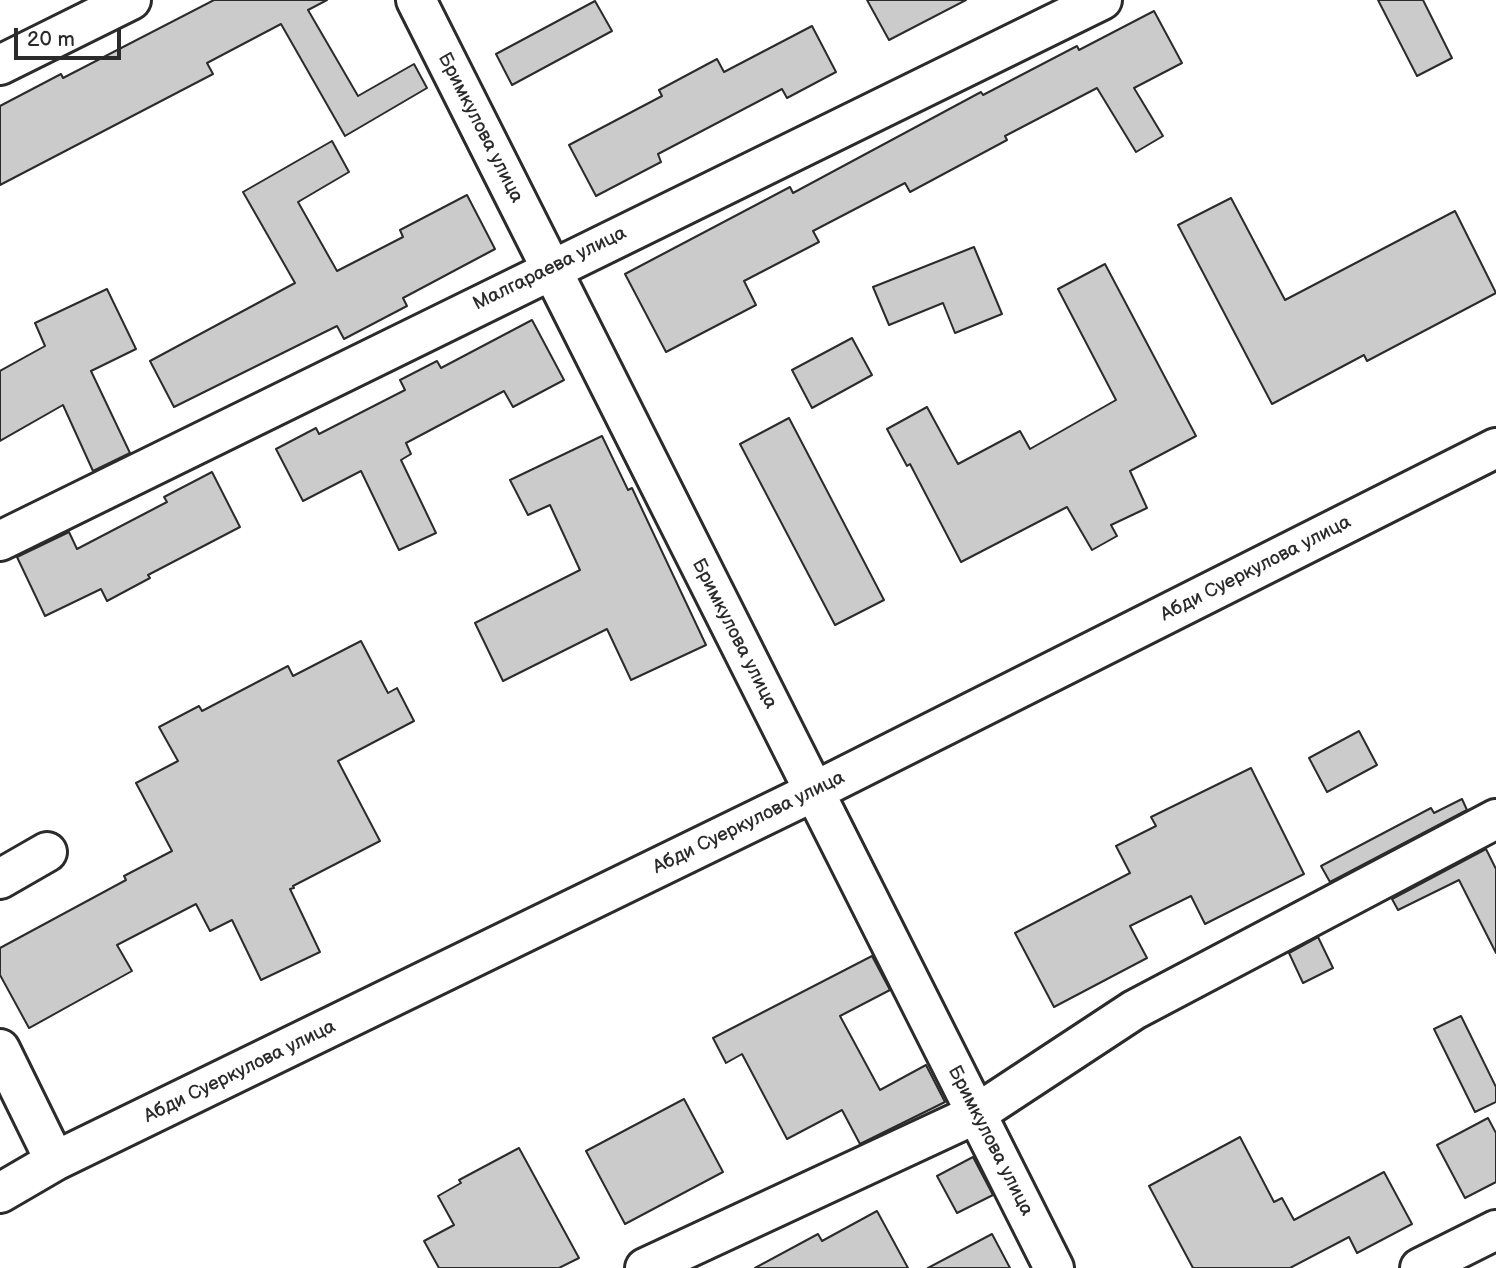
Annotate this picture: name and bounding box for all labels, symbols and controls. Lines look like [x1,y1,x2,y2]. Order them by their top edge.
scale bar [18,14,124,58]
text: 20 m [27,27,75,52]
street label: Бримкулова улица [432,49,528,207]
street label: Малгараева улица [470,222,630,316]
street label: Абди Суеркулова улица [1157,511,1355,627]
street label: Бримкулова улица [686,555,782,713]
street label: Абди Суеркулова улица [649,767,849,879]
street label: Абди Суеркулова улица [140,1016,340,1128]
street label: Бримкулова улица [942,1062,1038,1220]

